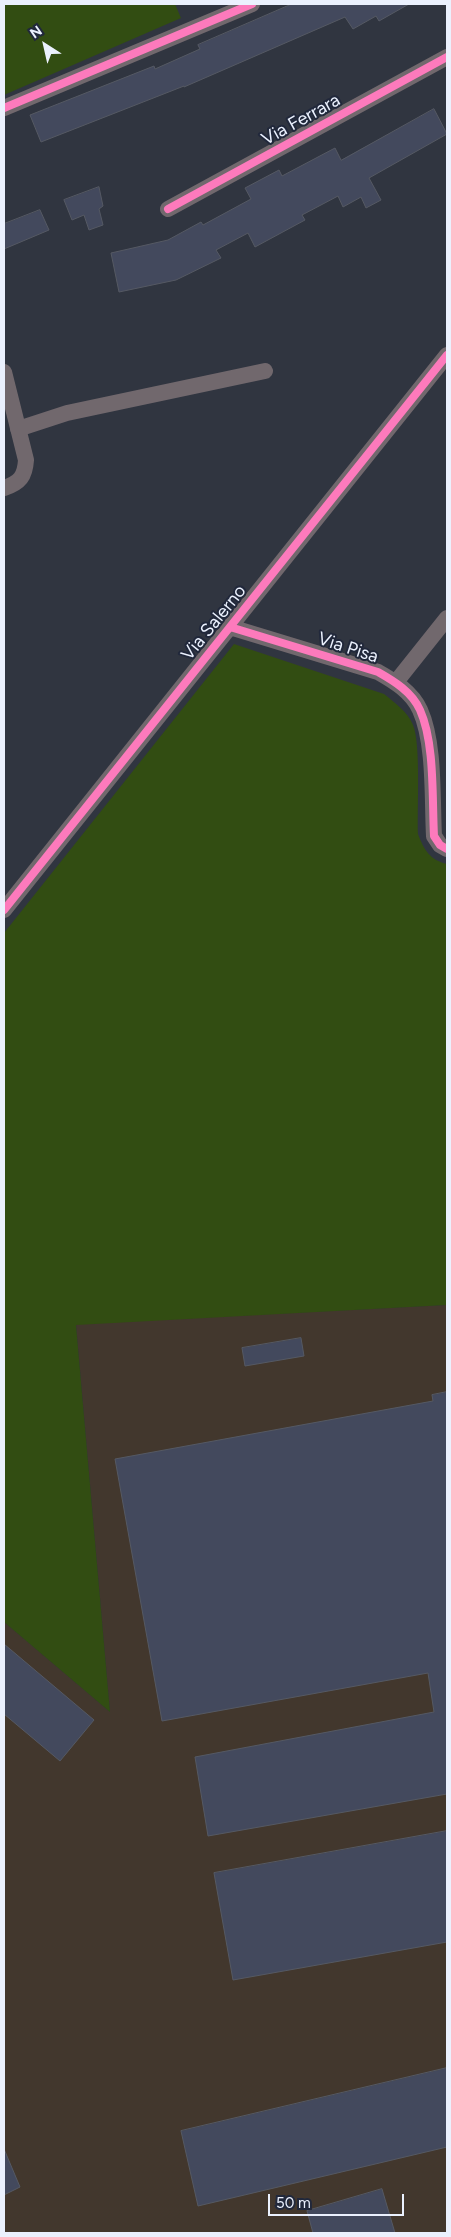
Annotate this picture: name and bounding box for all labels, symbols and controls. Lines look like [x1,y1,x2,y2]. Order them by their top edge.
north arrow [20,20,70,70]
text: N [27,22,45,42]
street label: Via Ferrara [258,90,344,150]
street label: Via Salerno [177,581,251,665]
street label: Via Pisa [315,628,381,668]
scale bar [271,2184,407,2216]
text: 50 m [276,2194,311,2212]

